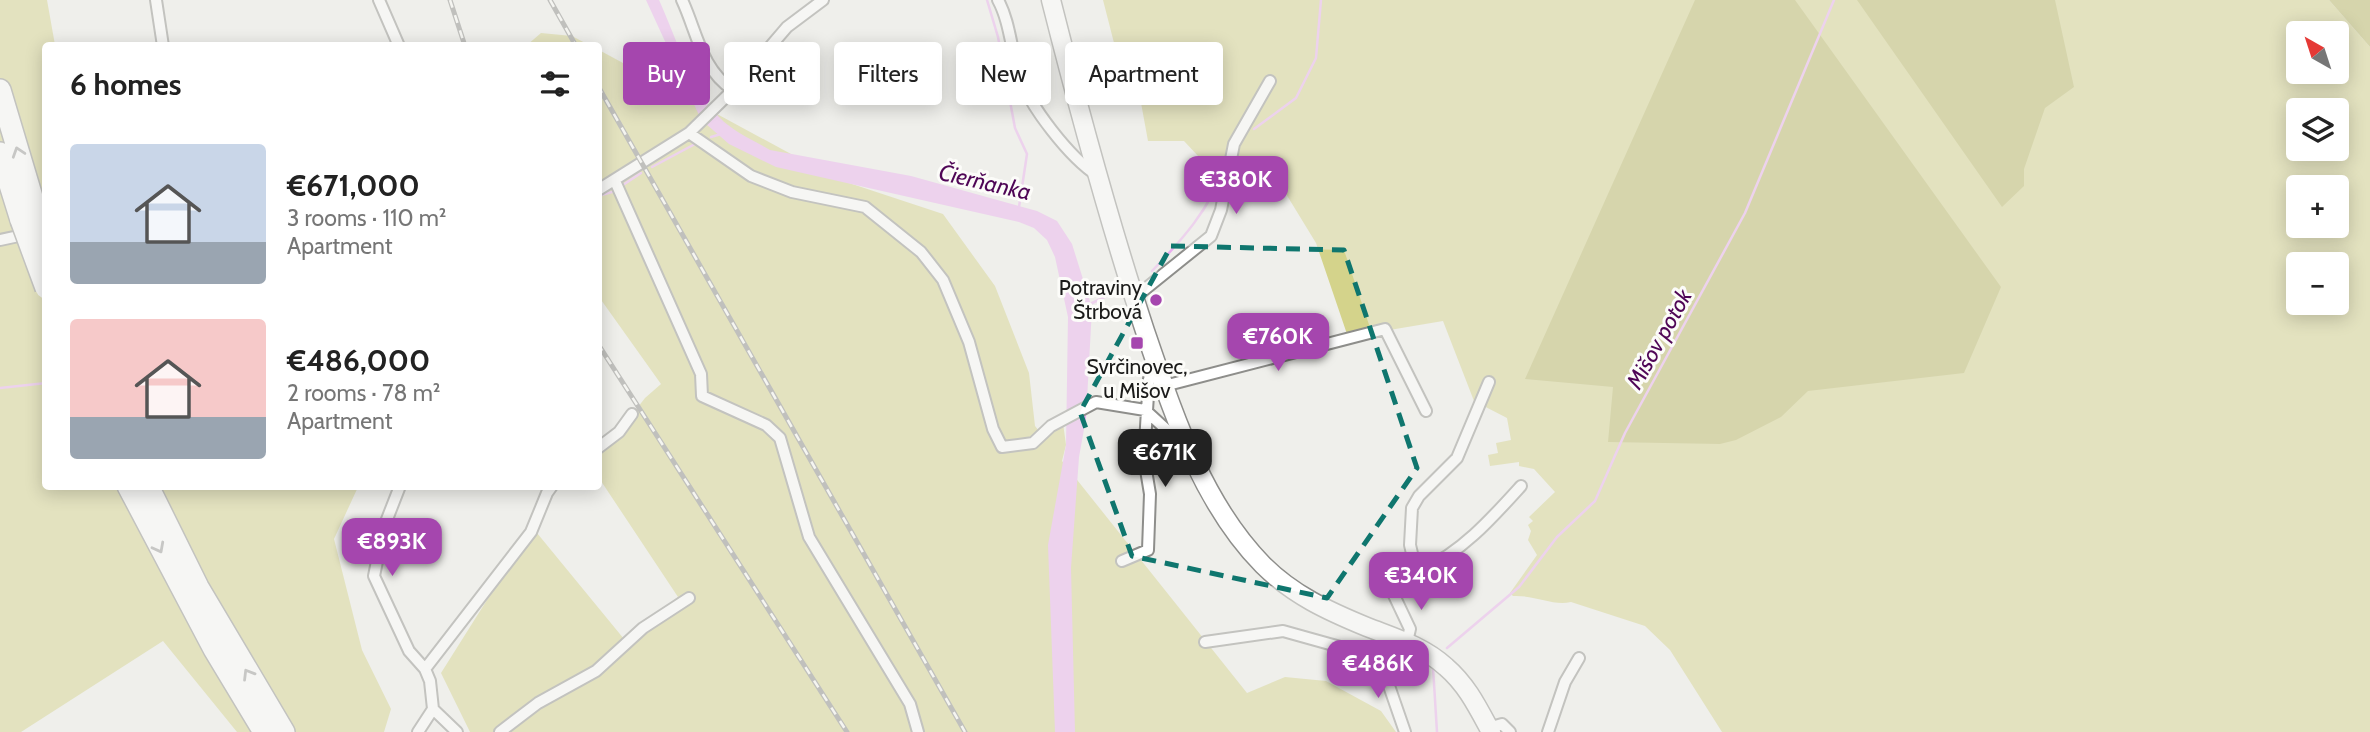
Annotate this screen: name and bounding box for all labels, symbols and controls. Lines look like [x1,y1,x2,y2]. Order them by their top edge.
north arrow [2286,21,2348,84]
map controls [2286,21,2349,315]
chip: Buy [623,42,710,105]
chip: Rent [724,42,820,105]
chip: Filters [834,42,942,105]
chip: New [956,42,1051,105]
chip: Apartment [1065,42,1223,105]
icon: filters [536,65,574,103]
text: 6 homes [70,66,181,103]
button: layers [2286,98,2349,161]
one-way arrow [11,147,26,159]
pin: €380K [1187,156,1285,216]
water label: Čierňanka [936,158,1034,206]
text: €380K [1200,165,1272,193]
text: €671,000 [287,167,420,204]
icon: home [126,172,210,256]
button: + [2286,175,2349,238]
text: 3 rooms · 110 m² [287,204,446,232]
text: Apartment [287,232,392,260]
button: − [2286,252,2349,315]
place label: Potraviny Štrbová [1059,275,1142,324]
water label: Mišov potok [1620,283,1698,395]
marker: Potraviny Štrbová [1148,292,1164,308]
pin: €760K [1229,314,1327,373]
text: €760K [1243,322,1313,350]
marker: Svrčinovec, u Mišov [1129,335,1145,351]
text: €486,000 [287,342,430,379]
icon: home [126,347,210,431]
place label: Svrčinovec, u Mišov [1087,354,1187,403]
text: 2 rooms · 78 m² [287,379,441,407]
text: Apartment [287,407,392,435]
pin: €671K [1116,430,1214,489]
text: €671K [1134,438,1196,466]
pin: €893K [343,518,441,578]
text: €893K [358,527,426,555]
one-way arrow [150,540,164,553]
pin: €340K [1372,552,1470,612]
text: €340K [1385,561,1457,589]
pin: €486K [1329,640,1427,700]
text: €486K [1343,649,1413,677]
one-way arrow [244,668,257,681]

